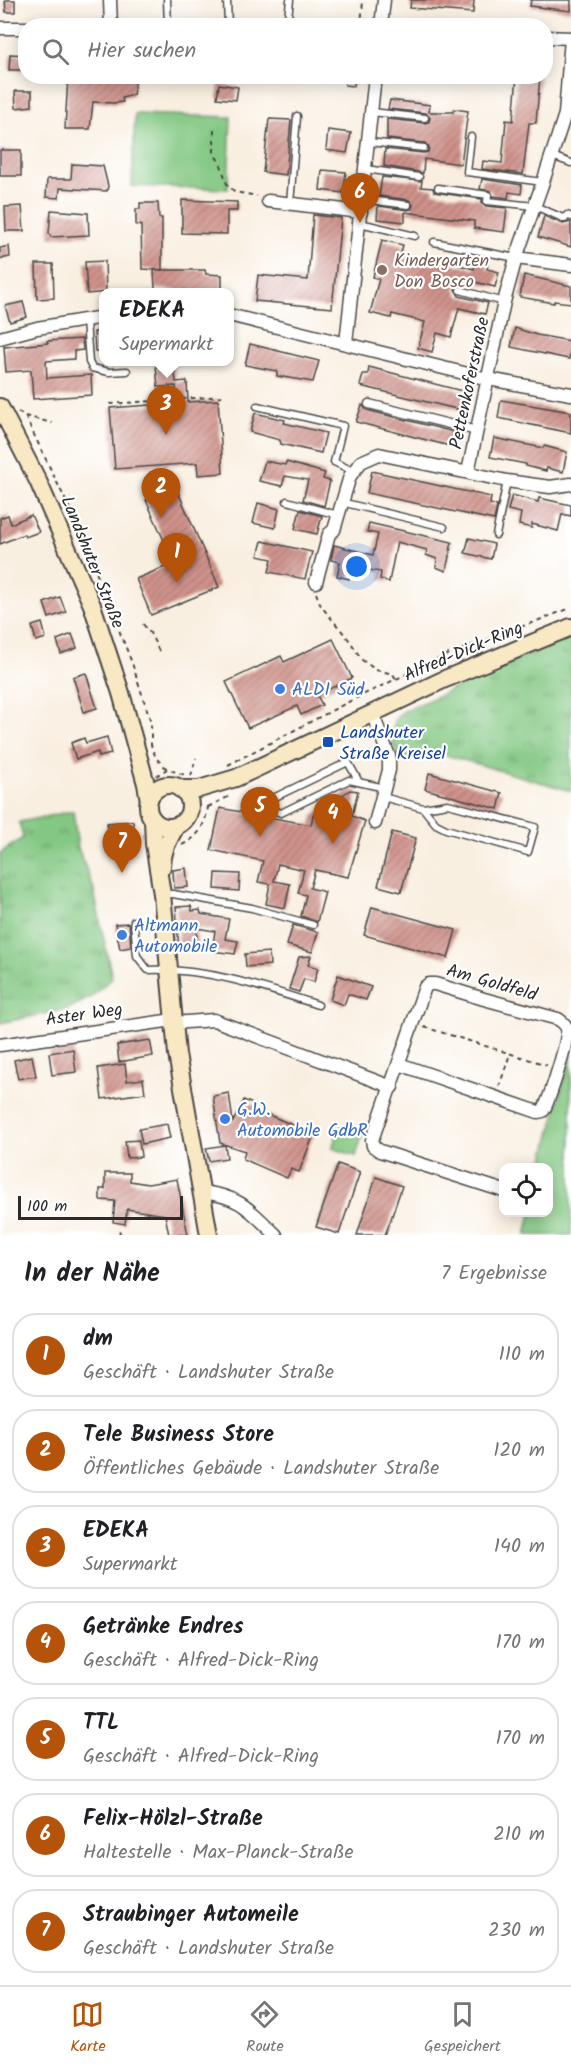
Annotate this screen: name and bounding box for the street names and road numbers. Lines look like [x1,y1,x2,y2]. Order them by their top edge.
street label: Pettenkoferstraße [442,314,499,452]
street label: Landshuter Straße [52,492,131,633]
street label: Alfred-Dick-Ring [399,614,528,691]
street label: Am Goldfeld [443,957,541,1011]
street label: Aster Weg [44,996,125,1035]

